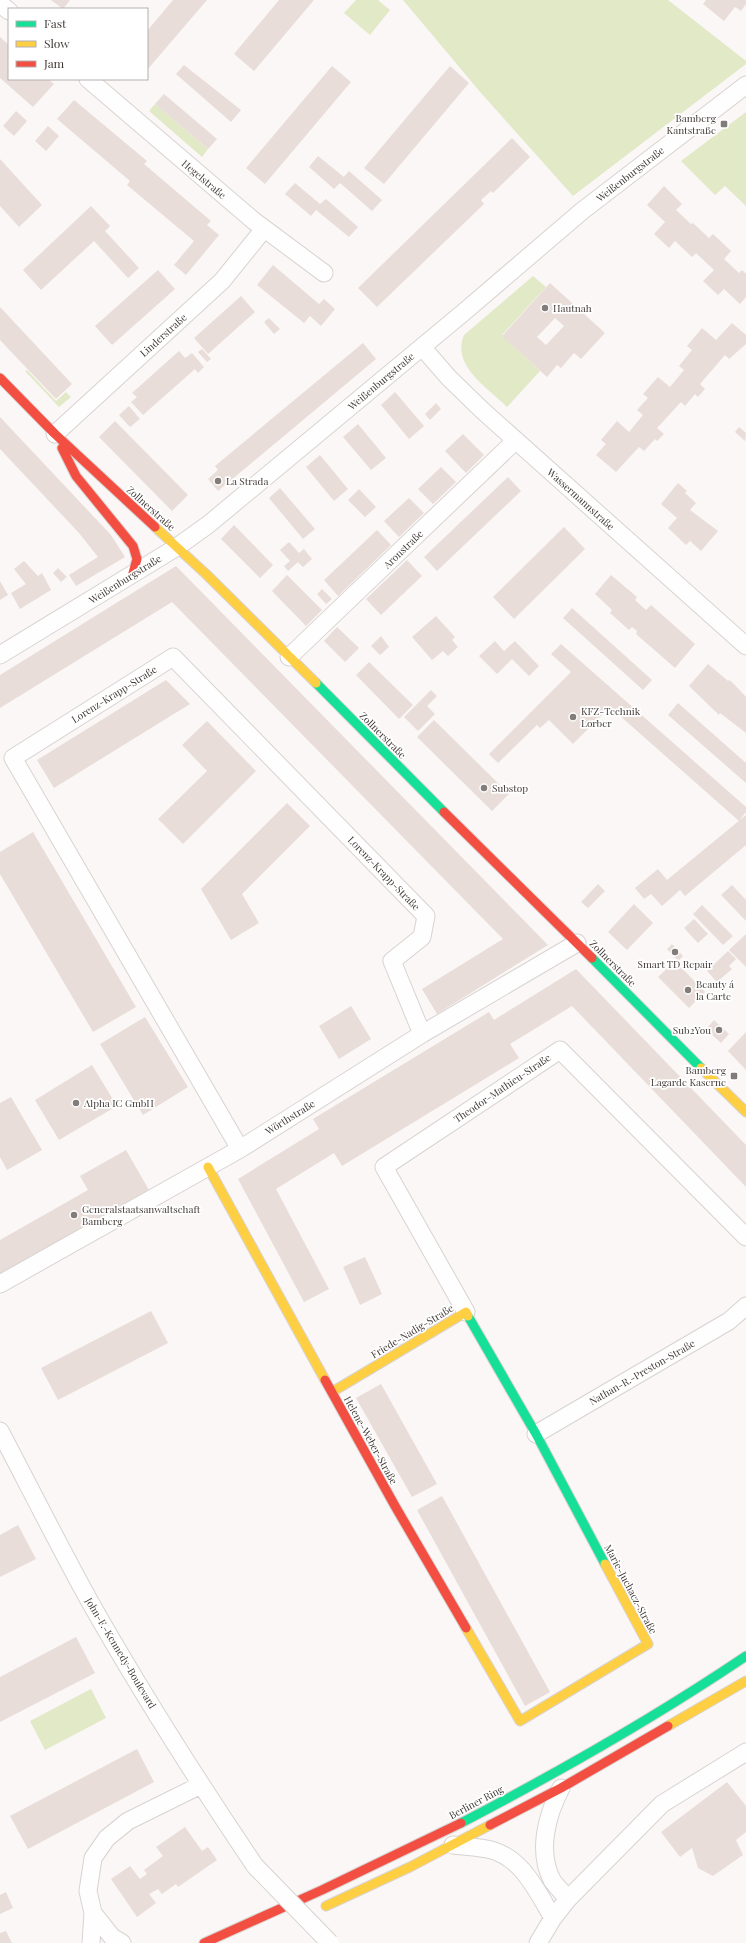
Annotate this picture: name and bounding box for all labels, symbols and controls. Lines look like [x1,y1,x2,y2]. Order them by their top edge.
legend [8,8,148,80]
text: Fast [44,15,67,31]
text: Slow [44,35,70,51]
text: Jam [43,55,65,71]
place label: Bamberg Kantstraße [667,111,717,137]
marker: Bamberg Kantstraße [719,119,729,129]
street label: Weißenburgstraße [592,143,667,206]
street label: Hegelstraße [179,156,229,202]
place label: Hautnah [553,301,592,315]
marker: Hautnah [540,303,550,313]
street label: Linderstraße [137,310,189,360]
street label: Weißenburgstraße [344,349,417,414]
street label: Wassermannstraße [544,464,618,533]
place label: La Strada [226,474,268,488]
marker: La Strada [213,476,223,486]
street label: Zollnerstraße [124,482,178,534]
street label: Aronstraße [379,526,426,572]
street label: Weißenburgstraße [85,551,164,607]
street label: Lorenz-Krapp-Straße [69,662,159,726]
place label: KFZ-Technik Lorber [581,704,641,730]
street label: Zollnerstraße [357,709,409,761]
marker: KFZ-Technik Lorber [568,712,578,722]
place label: Substop [492,781,528,795]
marker: Substop [479,783,489,793]
street label: Lorenz-Krapp-Straße [345,833,423,913]
street label: Zollnerstraße [587,937,639,989]
marker: Smart TD Repair [670,947,680,957]
place label: Smart TD Repair [638,957,713,971]
place label: Beauty á la Carte [696,977,734,1003]
marker: Beauty á la Carte [683,985,693,995]
place label: Sub2You [673,1023,711,1037]
marker: Sub2You [714,1025,724,1035]
street label: Theodor-Mathieu-Straße [451,1050,553,1126]
place label: Bamberg Lagarde Kaserne [651,1063,727,1089]
marker: Bamberg Lagarde Kaserne [729,1071,739,1081]
place label: Alpha IC GmbH [83,1096,154,1110]
street label: Wörthstraße [262,1096,317,1138]
marker: Alpha IC GmbH [71,1098,81,1108]
place label: Generalstaatsanwaltschaft Bamberg [82,1202,201,1228]
marker: Generalstaatsanwaltschaft Bamberg [69,1210,79,1220]
street label: Friede-Nadig-Straße [368,1301,456,1361]
street label: Nathan-R.-Preston-Straße [587,1336,697,1408]
street label: Helene-Weber-Straße [341,1393,401,1487]
street label: Marie-Juchacz-Straße [601,1542,661,1636]
street label: John-F.-Kennedy-Boulevard [82,1594,160,1711]
street label: Berliner Ring [446,1781,506,1822]

